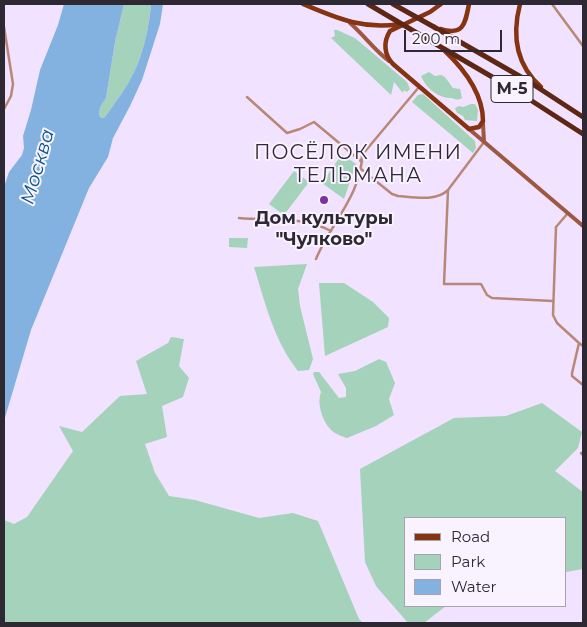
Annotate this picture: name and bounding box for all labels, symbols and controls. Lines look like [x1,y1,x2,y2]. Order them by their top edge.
scale bar [407,20,504,52]
text: 200 m [412,29,460,48]
road number: М-5 [491,76,533,102]
water label: Москва [16,127,60,207]
district label: ПОСЁЛОК ИМЕНИ ТЕЛЬМАНА [252,141,464,188]
marker: Дом культуры "Чулково" [318,194,330,206]
place label: Дом культуры "Чулково" [255,208,393,250]
legend [404,517,567,607]
text: Road [451,527,490,546]
text: Park [451,552,485,571]
text: Water [451,577,497,596]

